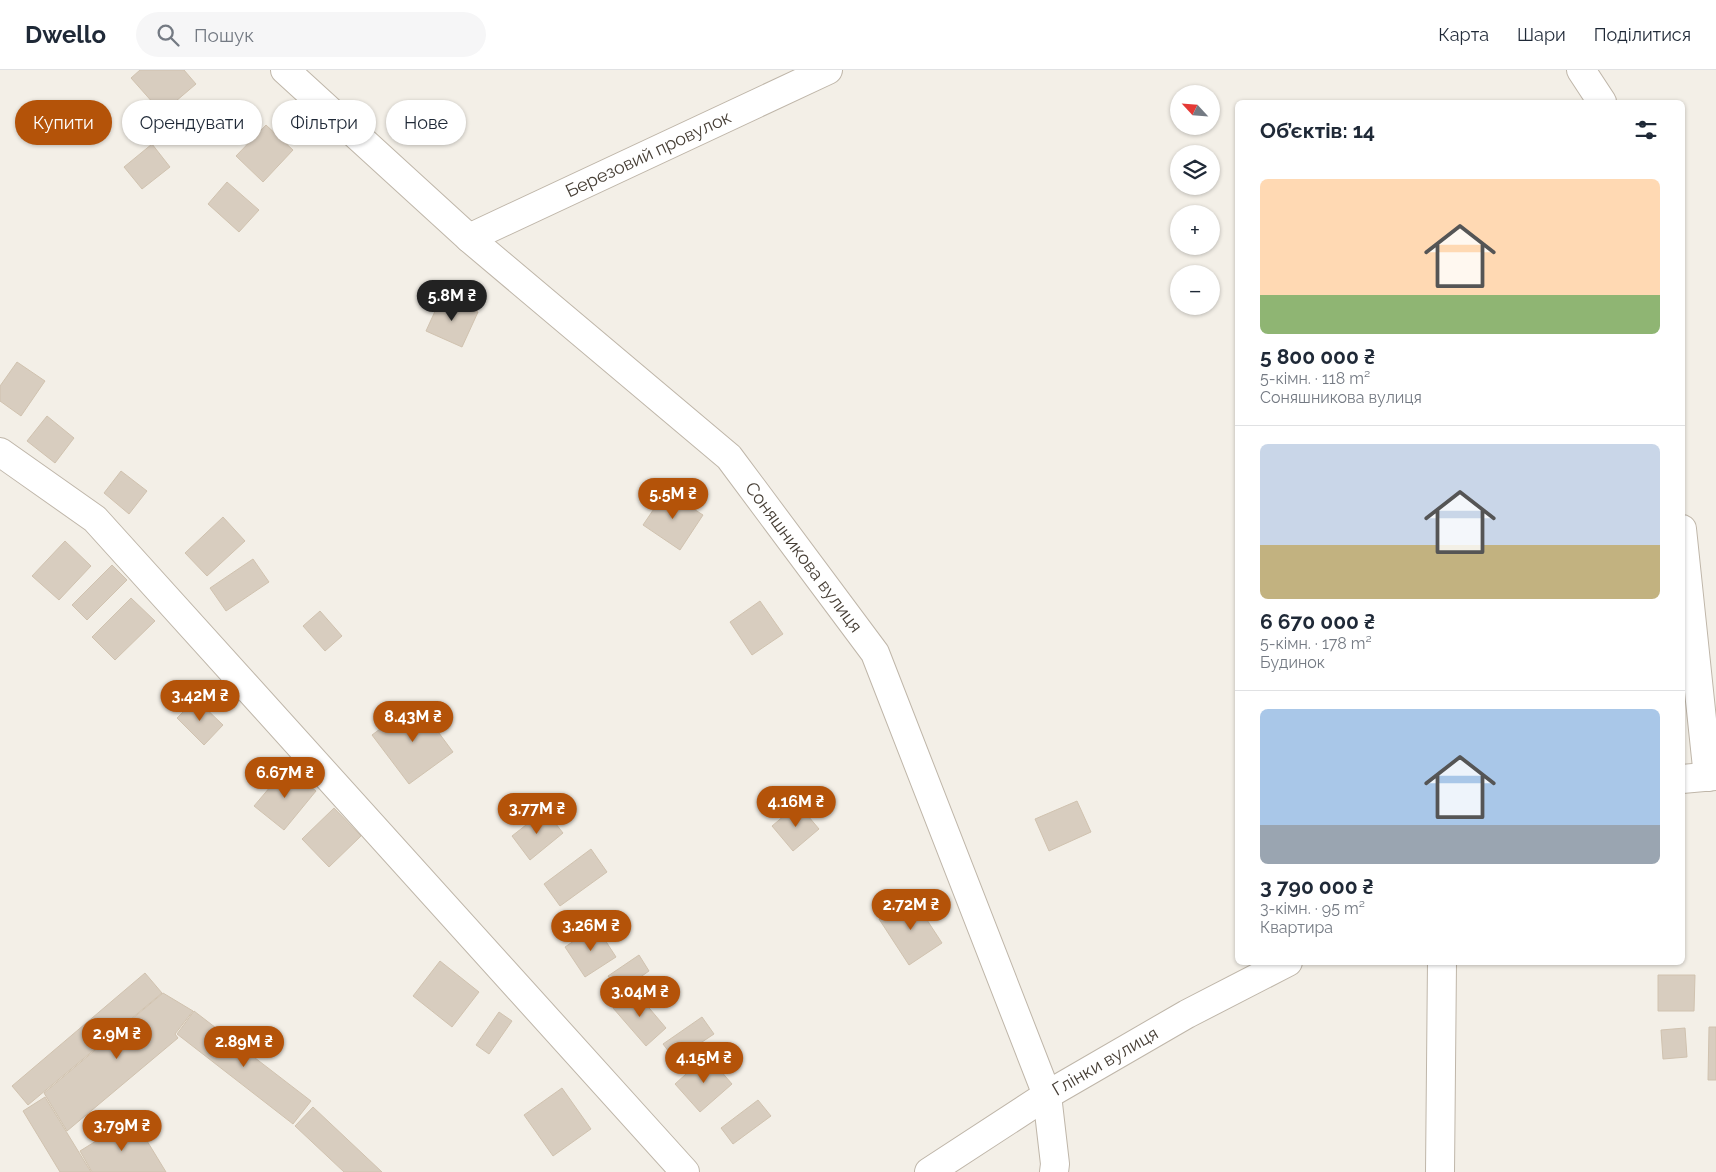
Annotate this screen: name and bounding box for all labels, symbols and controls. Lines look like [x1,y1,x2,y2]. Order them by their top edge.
search box [136,12,486,57]
text: Dwello [25,20,106,49]
icon: search [154,21,182,49]
text: Пошук [194,24,254,46]
text: Карта [1438,24,1489,45]
text: Шари [1517,24,1566,45]
text: Поділитися [1594,24,1691,45]
north arrow [1170,85,1220,135]
map controls [1170,85,1220,315]
chip: Купити [15,100,112,145]
chip: Орендувати [122,100,262,145]
chip: Фільтри [272,100,376,145]
chip: Нове [386,100,466,145]
street label: Березовий провулок [562,106,734,201]
icon: filters [1632,116,1660,144]
text: Об’єктів: 14 [1260,118,1375,143]
button: layers [1170,145,1220,195]
button: + [1170,205,1220,255]
icon: home [1415,211,1505,301]
button: − [1170,265,1220,315]
pin: 5.8M ₴ [411,280,493,322]
text: 5.8M ₴ [428,286,476,305]
text: 5 800 000 ₴ [1260,344,1375,369]
text: 5-кімн. · 118 m² [1260,369,1370,388]
text: Соняшникова вулиця [1260,388,1422,407]
icon: home [1415,477,1505,567]
pin: 5.5M ₴ [632,478,714,520]
street label: Соняшникова вулиця [741,478,867,636]
text: 5.5M ₴ [649,484,697,503]
text: 6 670 000 ₴ [1260,609,1375,634]
text: 5-кімн. · 178 m² [1260,634,1372,653]
text: Будинок [1260,653,1325,672]
pin: 3.42M ₴ [154,680,246,722]
text: 3.42M ₴ [172,686,228,705]
pin: 8.43M ₴ [367,700,459,743]
text: 8.43M ₴ [384,707,442,726]
icon: home [1415,742,1505,832]
pin: 6.67M ₴ [239,756,331,799]
text: 6.67M ₴ [256,763,314,782]
pin: 4.16M ₴ [750,786,842,828]
pin: 3.77M ₴ [491,792,583,835]
text: 4.16M ₴ [768,792,824,811]
text: 3.77M ₴ [509,799,565,818]
text: 3 790 000 ₴ [1260,874,1374,899]
pin: 2.72M ₴ [865,888,957,931]
text: 2.72M ₴ [883,895,939,914]
text: 3-кімн. · 95 m² [1260,899,1365,918]
pin: 3.26M ₴ [545,910,637,952]
text: 3.26M ₴ [562,916,620,935]
text: Квартира [1260,918,1333,937]
pin: 3.04M ₴ [594,976,686,1018]
text: 3.04M ₴ [611,982,669,1001]
pin: 2.9M ₴ [76,1018,158,1060]
street label: Глінки вулиця [1048,1022,1161,1100]
text: 2.9M ₴ [93,1024,141,1043]
pin: 2.89M ₴ [198,1026,290,1068]
text: 2.89M ₴ [215,1032,273,1051]
pin: 4.15M ₴ [658,1042,750,1084]
text: 4.15M ₴ [676,1048,732,1067]
pin: 3.79M ₴ [76,1110,168,1152]
text: 3.79M ₴ [94,1116,150,1135]

